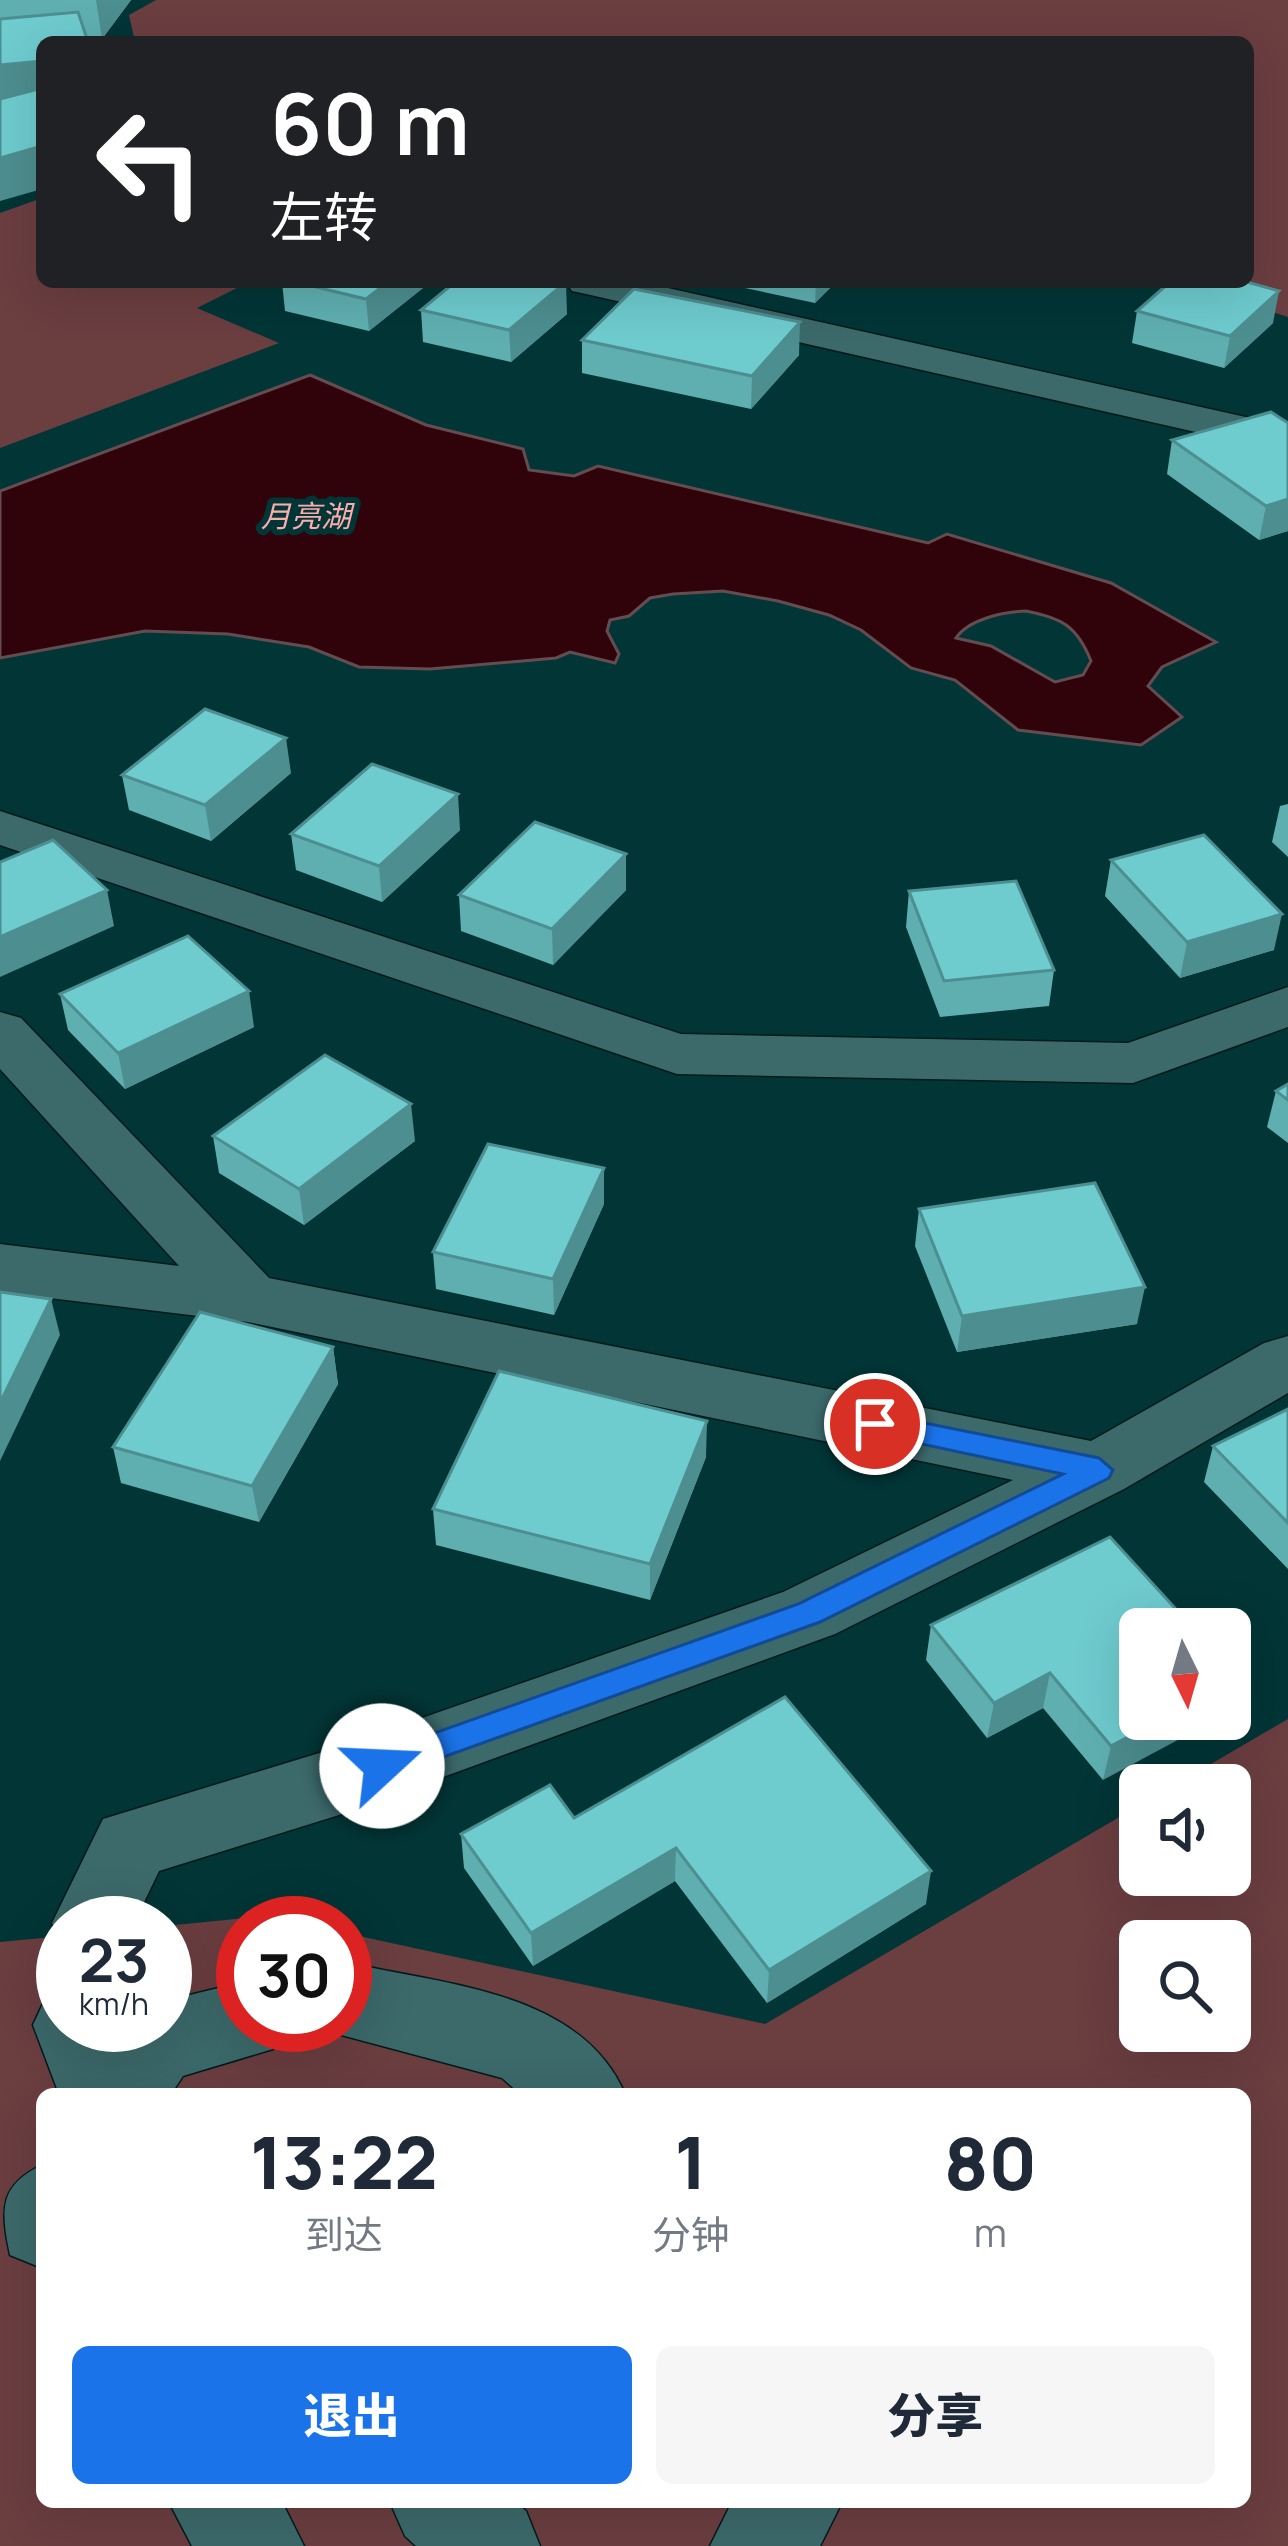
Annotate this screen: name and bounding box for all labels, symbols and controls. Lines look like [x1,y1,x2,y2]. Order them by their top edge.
text: 60 m [270,65,470,180]
icon: left [72,84,228,240]
text: 左转 [270,179,378,253]
water label: 月亮湖 [261,495,355,536]
pin [824,1373,926,1475]
icon: arrive [842,1391,908,1457]
north arrow [1119,1608,1251,1740]
map controls [1119,1608,1251,2052]
position arrow [319,1703,445,1829]
button: sound [1119,1764,1251,1896]
speed limit sign: 30 [216,1896,372,2052]
text: 23 [79,1918,149,2000]
button: search [1119,1920,1251,2052]
text: km/h [79,1983,149,2024]
text: 13:22 [250,2112,438,2211]
text: 1 [674,2112,707,2211]
text: 80 [944,2113,1037,2212]
text: m [974,2205,1007,2259]
text: 到达 [305,2207,383,2261]
text: 分钟 [652,2207,730,2261]
button: 退出 [72,2346,632,2484]
button: 分享 [656,2346,1215,2484]

